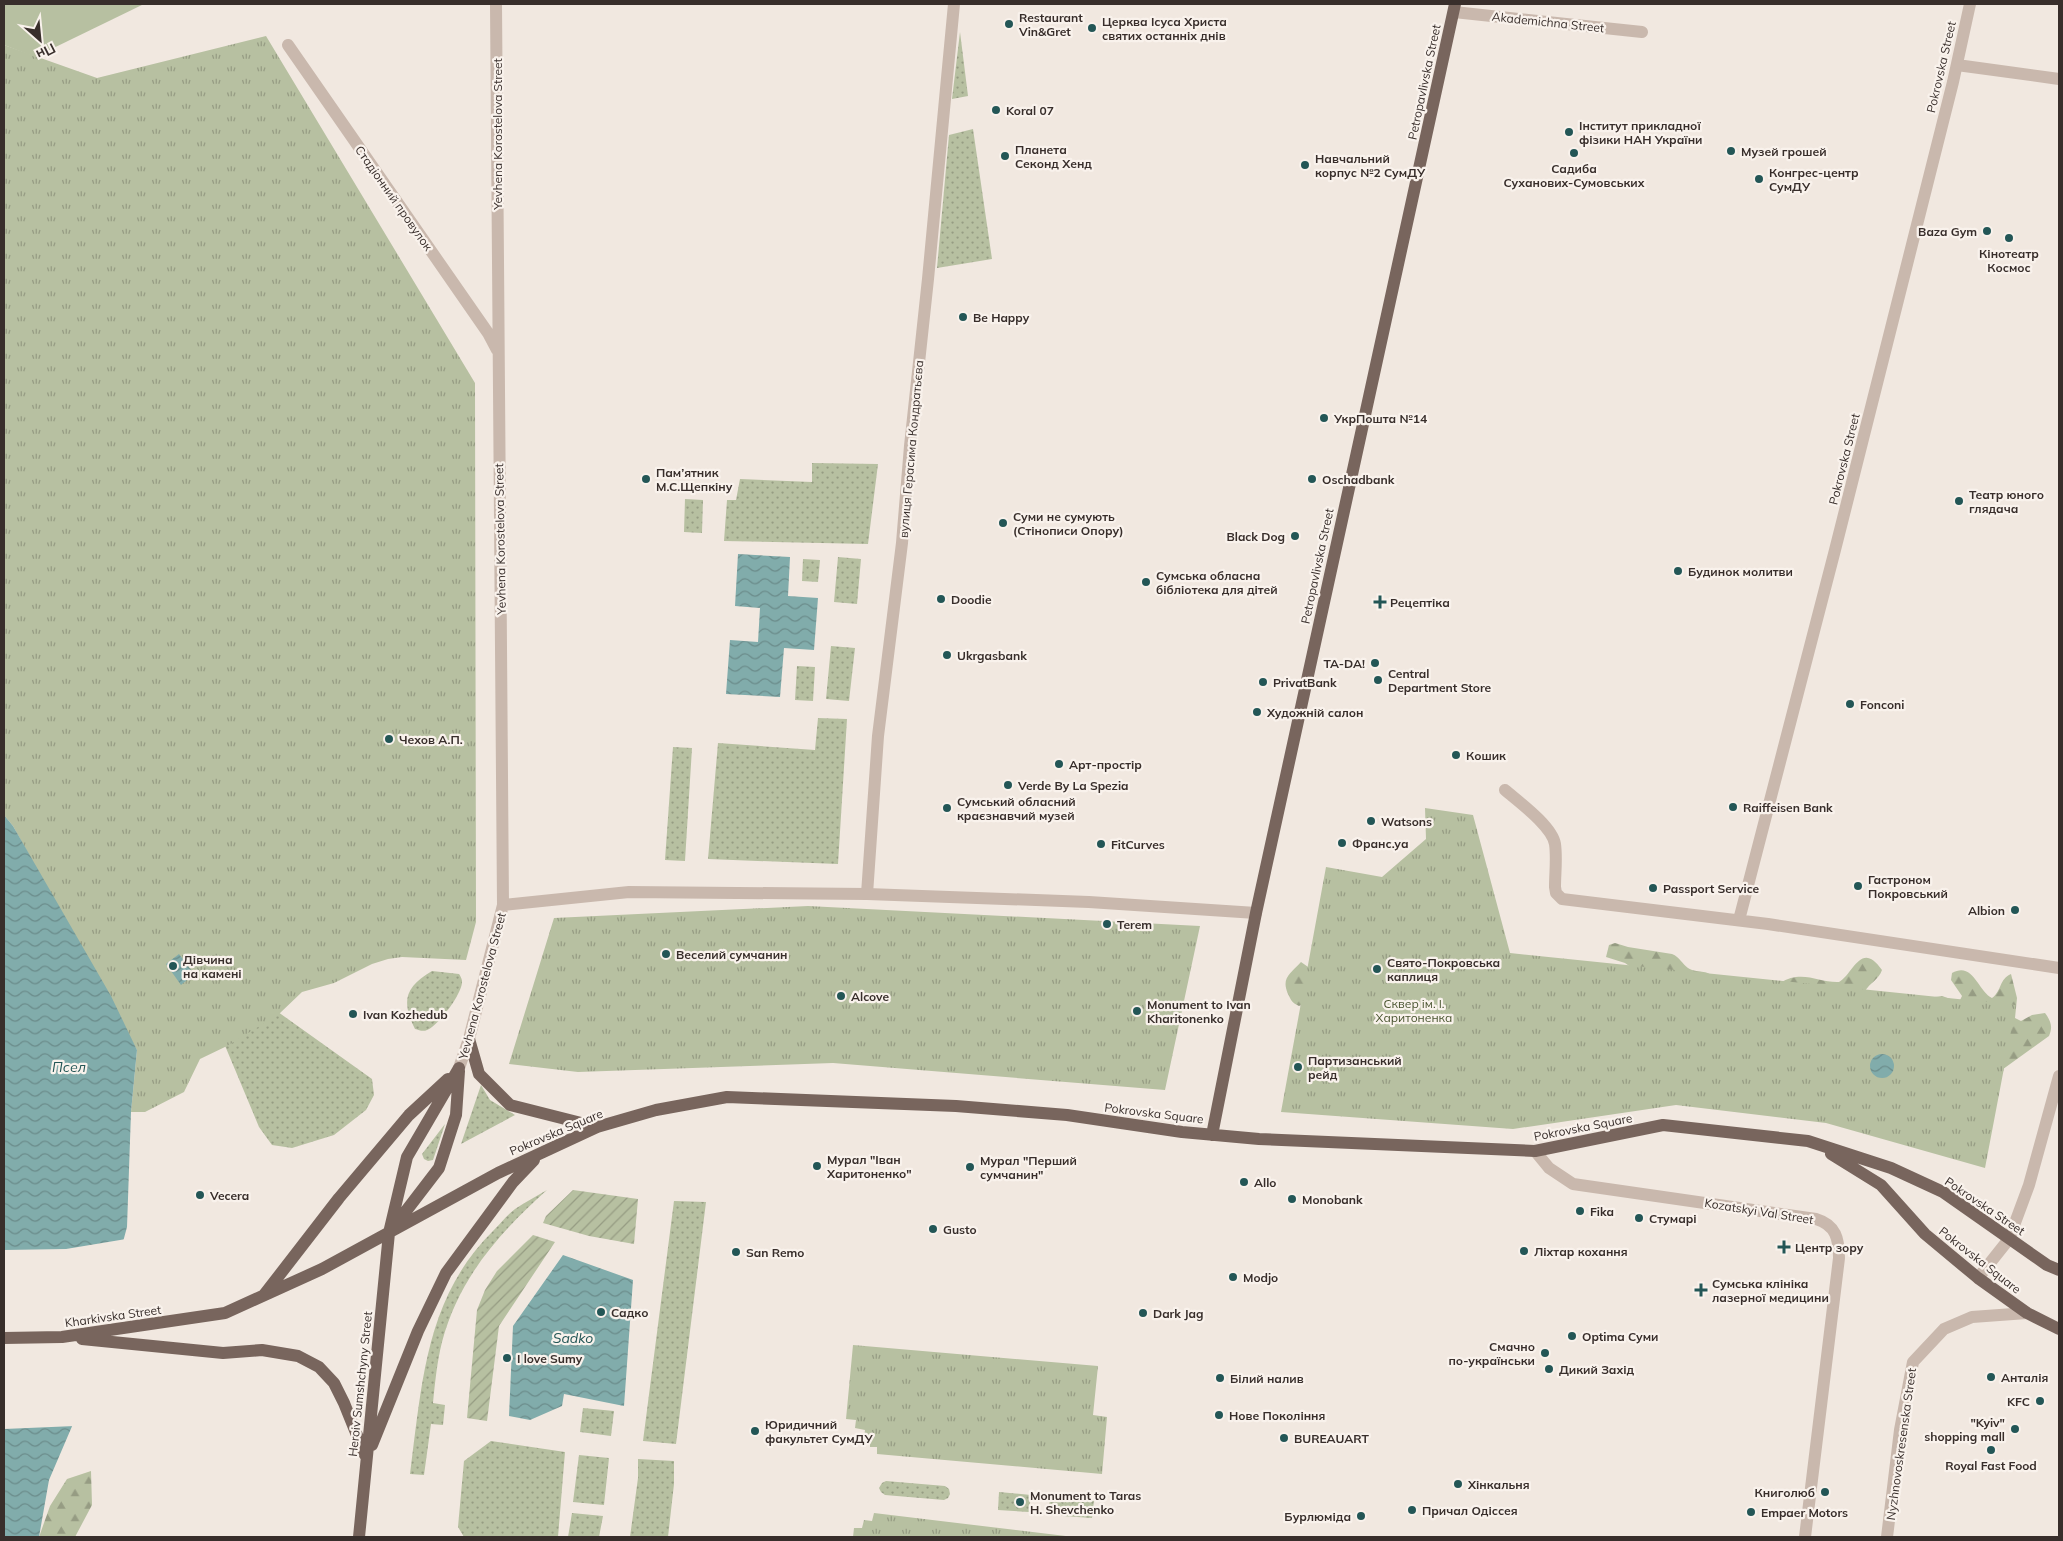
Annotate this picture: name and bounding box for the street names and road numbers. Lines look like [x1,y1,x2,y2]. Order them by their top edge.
street label: Akademichna Street [1491,9,1605,35]
street label: Pokrovska Street [1923,20,1959,114]
street label: Petropavlivska Street [1404,23,1444,141]
street label: Yevhena Korostelova Street [490,58,505,211]
street label: Стадіонний провулок [352,143,436,254]
street label: вулиця Герасима Кондратьєва [896,359,926,539]
street label: Pokrovska Street [1825,412,1863,506]
street label: Yevhena Korostelova Street [491,463,509,616]
street label: Petropavlivska Street [1297,507,1337,625]
street label: Yevhena Korostelova Street [455,911,509,1062]
street label: Pokrovska Square [1104,1099,1204,1127]
street label: Pokrovska Square [507,1106,605,1158]
street label: Pokrovska Square [1533,1110,1633,1144]
street label: Pokrovska Street [1942,1174,2028,1238]
street label: Kozatskyi Val Street [1703,1195,1815,1227]
street label: Pokrovska Square [1936,1223,2024,1297]
street label: Kharkivska Street [64,1302,162,1330]
street label: Heroiv Sumshchyny Street [345,1311,375,1457]
street label: Nyzhnovoskresenska Street [1883,1367,1919,1521]

